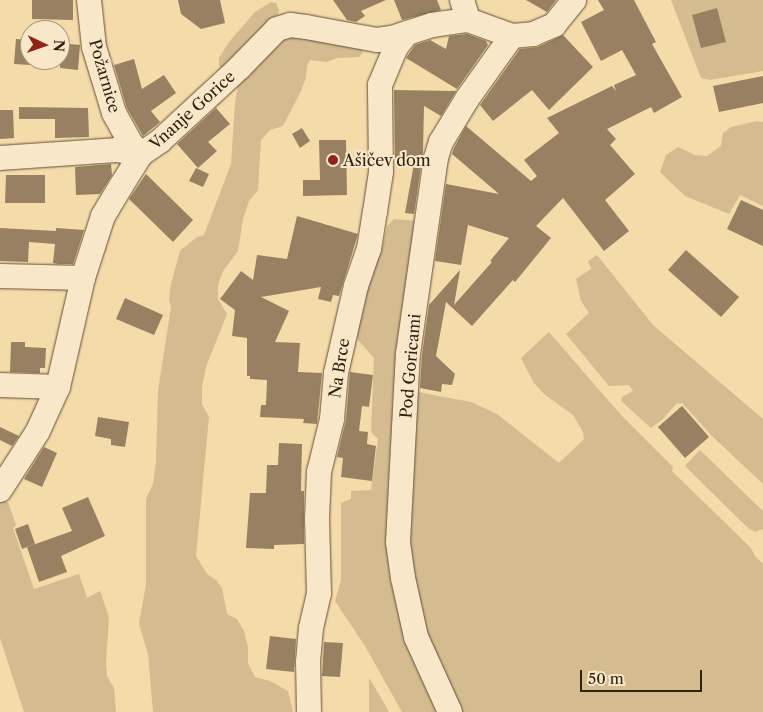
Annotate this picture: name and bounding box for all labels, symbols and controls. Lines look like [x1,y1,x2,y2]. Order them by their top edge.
north arrow [20,20,70,70]
street label: Požarnice [85,37,125,115]
text: N [50,39,68,52]
street label: Vnanje Gorice [145,67,239,153]
place label: Ašičev dom [343,150,431,170]
marker: Ašičev dom [327,154,339,166]
street label: Pod Goricami [396,313,424,419]
street label: Na Brce [325,337,353,399]
scale bar [583,660,706,692]
text: 50 m [588,669,624,688]

